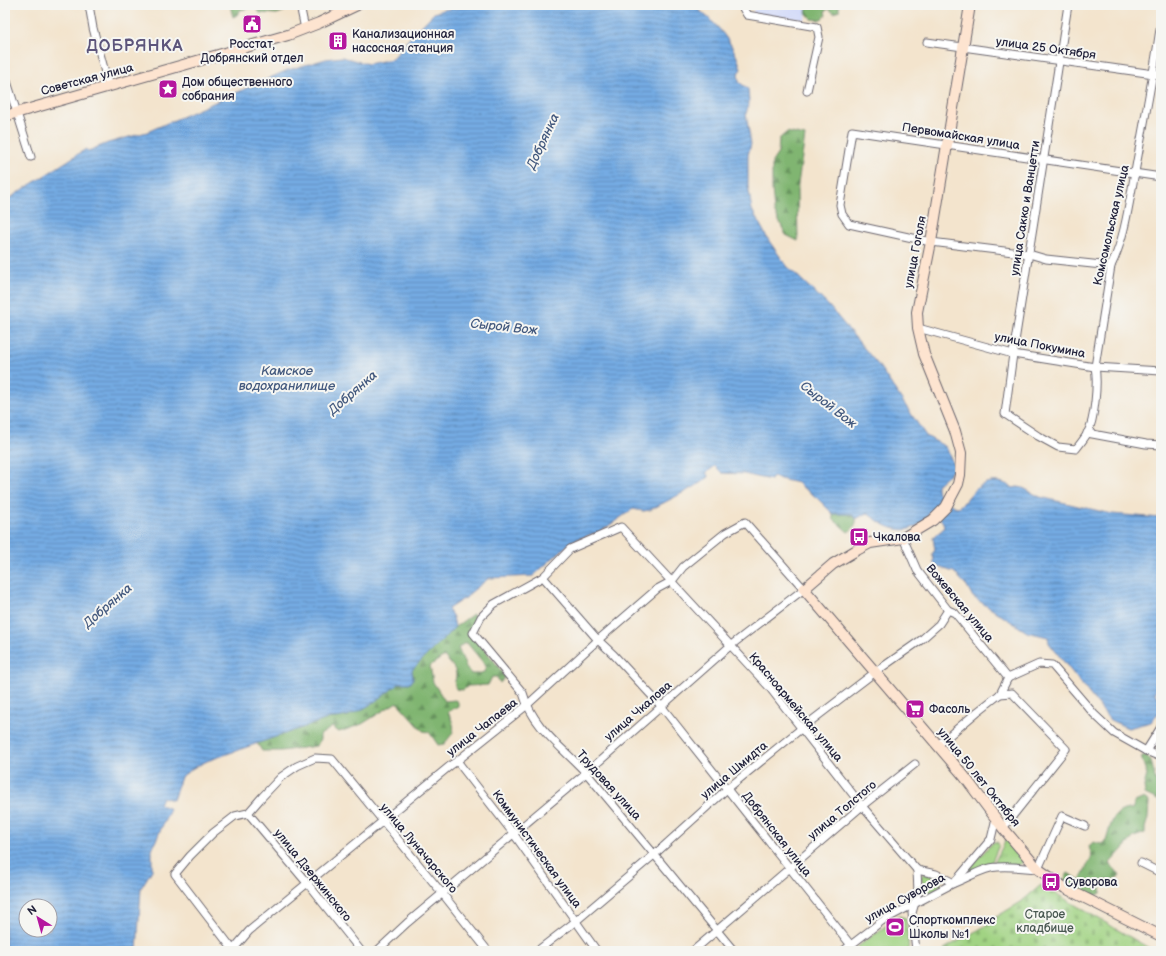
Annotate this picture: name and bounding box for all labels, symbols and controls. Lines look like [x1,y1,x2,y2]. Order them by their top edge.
public building icon: Росстат, Добрянский отдел [241,13,263,35]
place label: Канализационная насосная станция [352,27,455,56]
building icon: Канализационная насосная станция [327,30,349,52]
street label: улица 25 Октября [995,34,1097,63]
district label: ДОБРЯНКА [87,37,183,56]
place label: Росстат, Добрянский отдел [200,37,304,66]
street label: Советская улица [39,60,135,99]
place label: Дом общественного собрания [182,75,292,104]
place icon: Дом общественного собрания [157,78,179,100]
water label: Добрянка [523,111,563,173]
street label: Первомайская улица [901,120,1021,153]
street label: улица Сакко и Ванцетти [1007,139,1044,277]
street label: Комсомольская улица [1090,163,1133,287]
street label: улица Гоголя [901,214,930,290]
water label: Сырой Вож [470,316,539,339]
street label: улица Покумина [993,329,1087,362]
water label: Камское водохранилище [239,363,336,394]
water label: Добрянка [324,367,381,419]
water label: Сырой Вож [797,378,861,432]
bus stop icon: Чкалова [848,526,870,548]
place label: Чкалова [873,530,921,545]
street label: Вожевская улица [923,561,997,645]
water label: Добрянка [79,580,136,632]
street label: Красноармейская улица [745,650,846,765]
street label: улица Чкалова [602,678,675,745]
street label: улица Чапаева [444,695,521,760]
supermarket icon: Фасоль [904,698,926,720]
place label: Фасоль [929,702,970,717]
street label: улица 50 лет Октября [934,725,1023,830]
street label: улица Шмидта [698,738,771,803]
street label: Трудовая улица [573,747,644,824]
street label: улица Толстого [805,777,880,843]
street label: Коммунистическая улица [489,787,584,911]
street label: Добрянская улица [739,789,814,880]
street label: улица Луначарского [377,800,461,896]
street label: улица Дзержинского [271,826,355,925]
street label: улица Суворова [863,870,948,927]
bus stop icon: Суворова [1040,871,1062,893]
place label: Суворова [1065,875,1118,890]
north arrow [18,898,58,938]
text: N [25,903,39,918]
park label: Старое кладбище [1016,907,1074,936]
place label: Спорткомплекс Школы №1 [909,913,995,942]
sports icon: Спорткомплекс Школы №1 [884,916,906,938]

